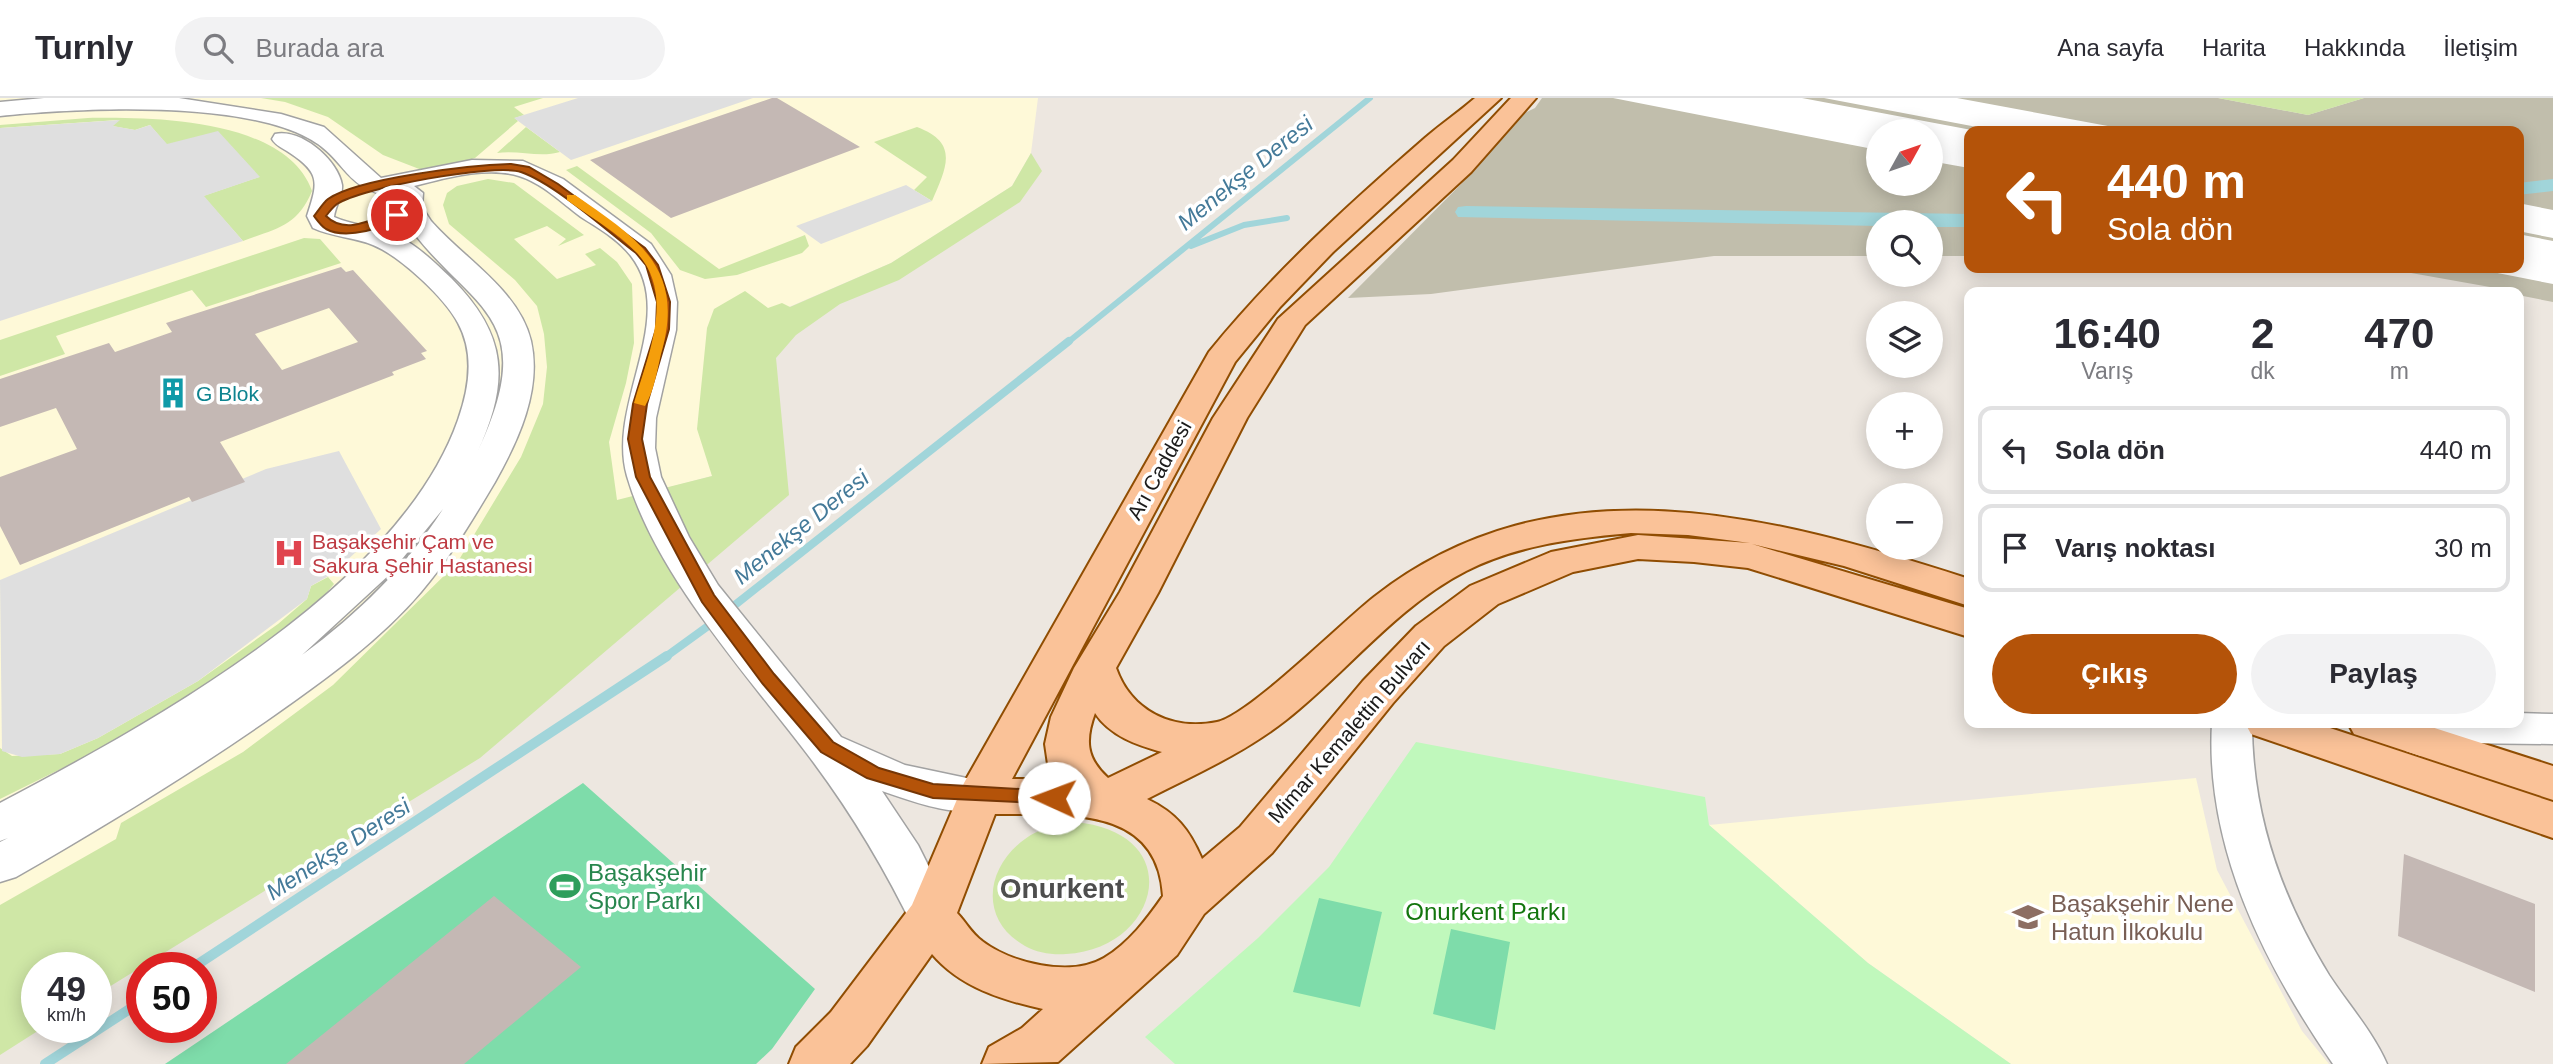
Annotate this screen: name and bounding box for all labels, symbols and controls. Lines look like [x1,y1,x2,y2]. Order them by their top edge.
search box [175,17,665,80]
text: Turnly [35,29,133,66]
icon: search [199,29,237,67]
text: Burada ara [255,33,384,63]
text: Ana sayfa [2057,34,2164,61]
text: Harita [2202,34,2266,61]
text: Hakkında [2304,34,2405,61]
text: İletişim [2443,34,2518,61]
water label: Menekşe Deresi [1172,110,1318,235]
north arrow [1866,119,1942,196]
map controls [1866,119,1943,560]
icon: left [1992,154,2083,245]
text: 440 m [2107,154,2246,208]
pin [367,185,427,245]
icon: arrive [378,196,416,234]
button: search [1866,210,1943,287]
text: Sola dön [2107,211,2233,247]
button: layers [1866,301,1943,378]
text: 16:40 [2054,310,2161,357]
text: 2 [2251,310,2274,357]
text: 470 [2364,310,2434,357]
text: Varış [2081,358,2133,384]
text: dk [2251,358,2275,384]
text: m [2390,358,2409,384]
building icon: G Blok [156,376,190,410]
place label: G Blok [196,382,260,405]
button: + [1866,392,1943,469]
street label: Arı Caddesi [1122,416,1196,524]
icon: left [1996,431,2034,469]
text: Sola dön [2055,435,2165,465]
text: 440 m [2420,435,2492,465]
water label: Menekşe Deresi [728,464,874,589]
button: − [1866,483,1943,560]
icon: arrive [1996,529,2034,567]
place label: Başakşehir Çam ve Sakura Şehir Hastanesi [312,530,533,577]
text: Varış noktası [2055,533,2215,563]
text: 30 m [2434,533,2492,563]
hospital icon: Başakşehir Çam ve Sakura Şehir Hastanesi [272,536,306,570]
button: Çıkış [1992,634,2237,714]
button: Paylaş [2251,634,2496,714]
street label: Mimar Kemalettin Bulvarı [1263,635,1435,827]
position arrow [1017,761,1091,835]
water label: Menekşe Deresi [261,792,416,905]
place label: Başakşehir Spor Parkı [588,859,707,914]
sports icon: Başakşehir Spor Parkı [548,869,582,903]
district label: Onurkent [1000,873,1124,904]
place label: Başakşehir Nene Hatun İlkokulu [2051,890,2234,945]
park label: Onurkent Parkı [1405,898,1567,925]
school or university icon: Başakşehir Nene Hatun İlkokulu [2011,900,2045,934]
speed limit sign: 50 [126,952,217,1043]
text: 49 [47,969,86,1008]
text: km/h [47,1005,86,1025]

